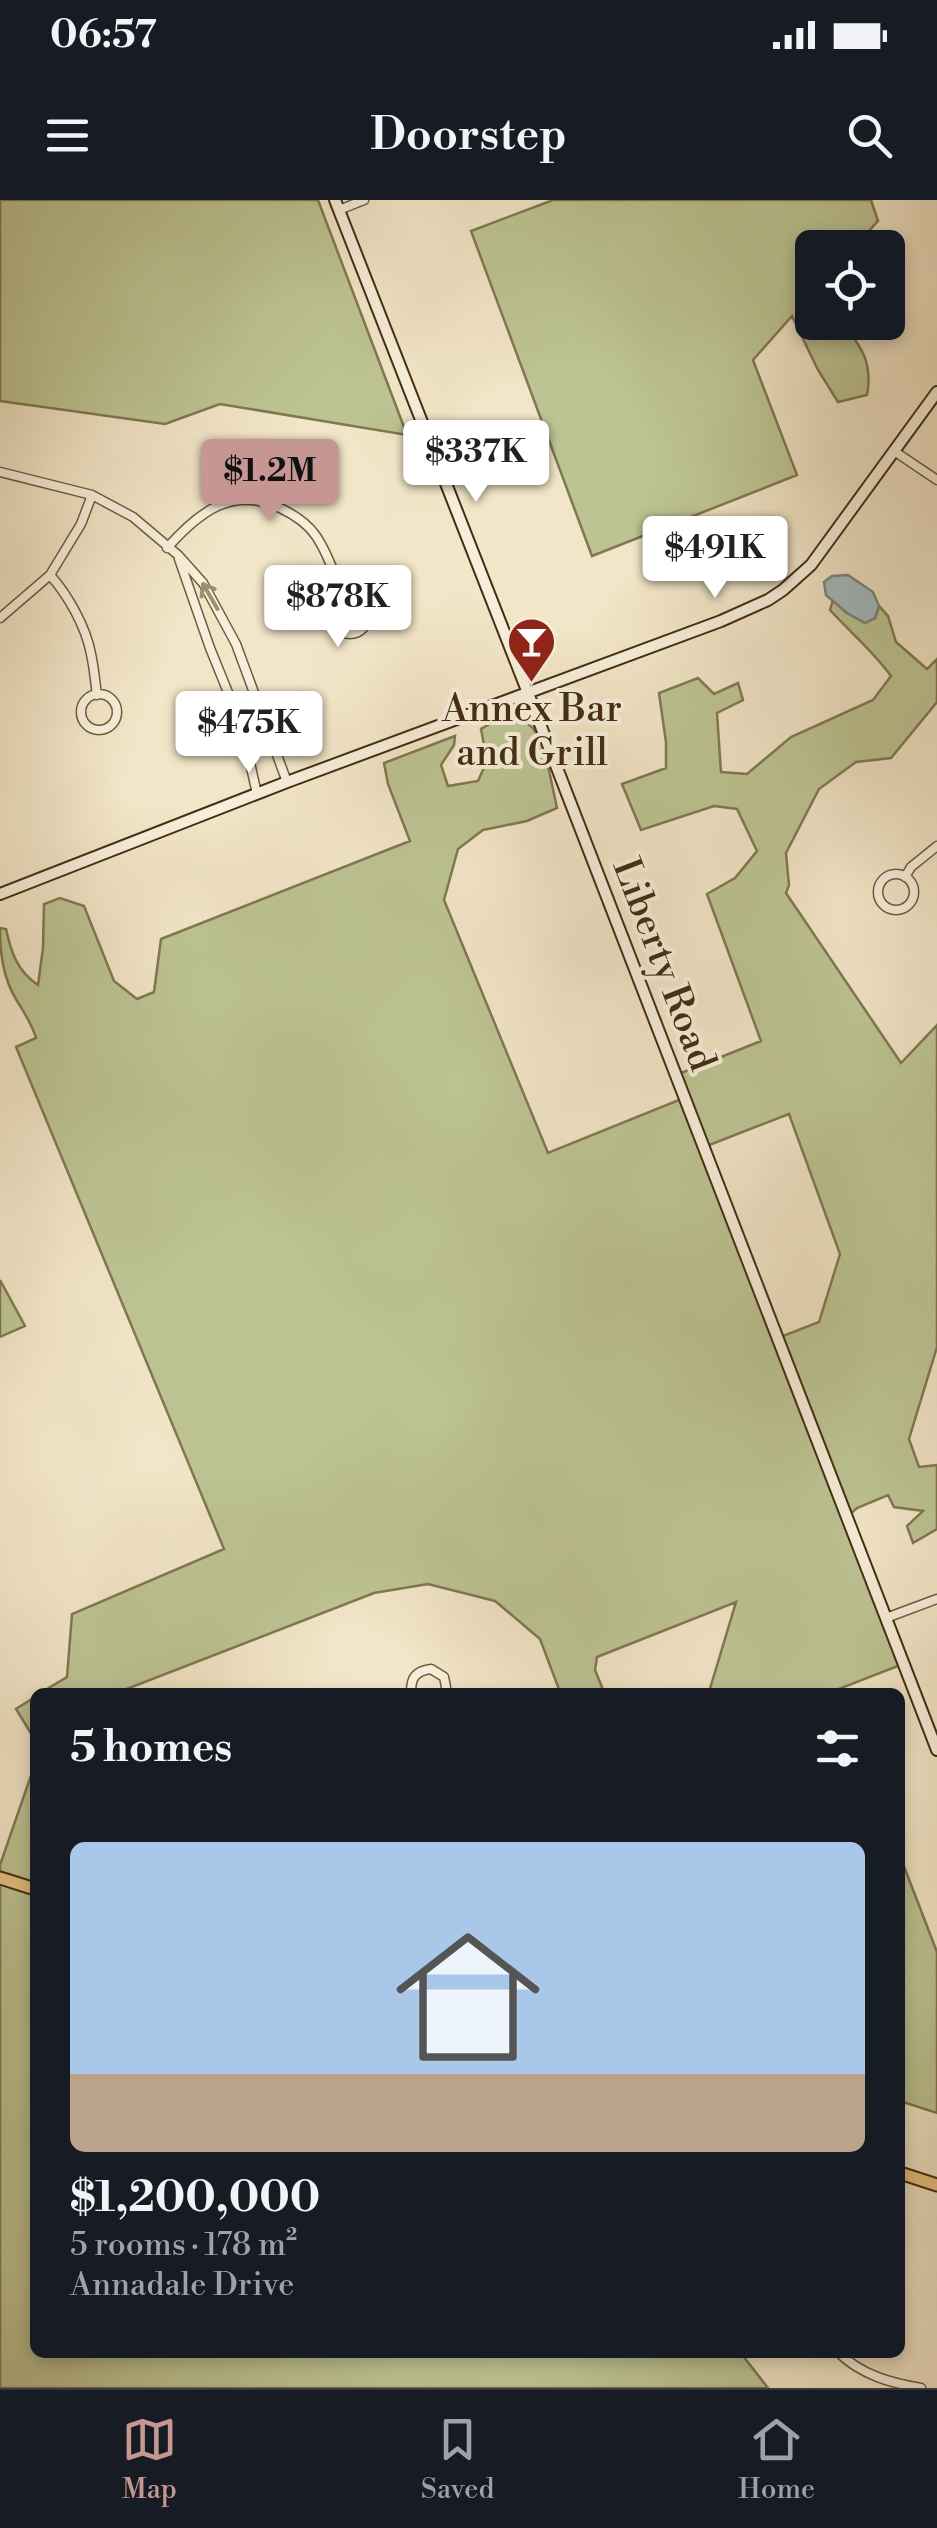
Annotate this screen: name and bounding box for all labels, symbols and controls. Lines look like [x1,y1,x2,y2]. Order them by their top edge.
text: 06:57 [50,12,157,59]
text: Doorstep [370,107,567,164]
icon: menu [40,108,95,163]
icon: search [842,108,897,163]
map controls [795,230,905,340]
button: locate [795,230,905,340]
pin: $337K [406,420,546,505]
text: $337K [425,432,527,472]
pin: $1.2M [200,439,340,524]
text: $1.2M [223,451,317,491]
pin: $491K [645,516,785,601]
text: $491K [665,528,765,568]
pin: $878K [268,565,408,650]
text: $878K [286,577,390,617]
one-way arrow [199,582,219,611]
bar icon: Annex Bar and Grill [506,616,558,684]
place label: Annex Bar and Grill [441,686,622,777]
pin: $475K [179,691,319,776]
text: $475K [198,703,300,743]
street label: Liberty Road [602,852,726,1078]
icon: filters [810,1721,865,1776]
text: 5 homes [70,1722,232,1775]
icon: home [378,1907,558,2087]
text: $1,200,000 [70,2172,320,2225]
text: 5 rooms · 178 m² [70,2225,297,2265]
text: Annadale Drive [70,2265,294,2305]
tab: Map [122,2412,177,2507]
tab: Saved [421,2412,494,2507]
tab: Home [738,2412,815,2507]

